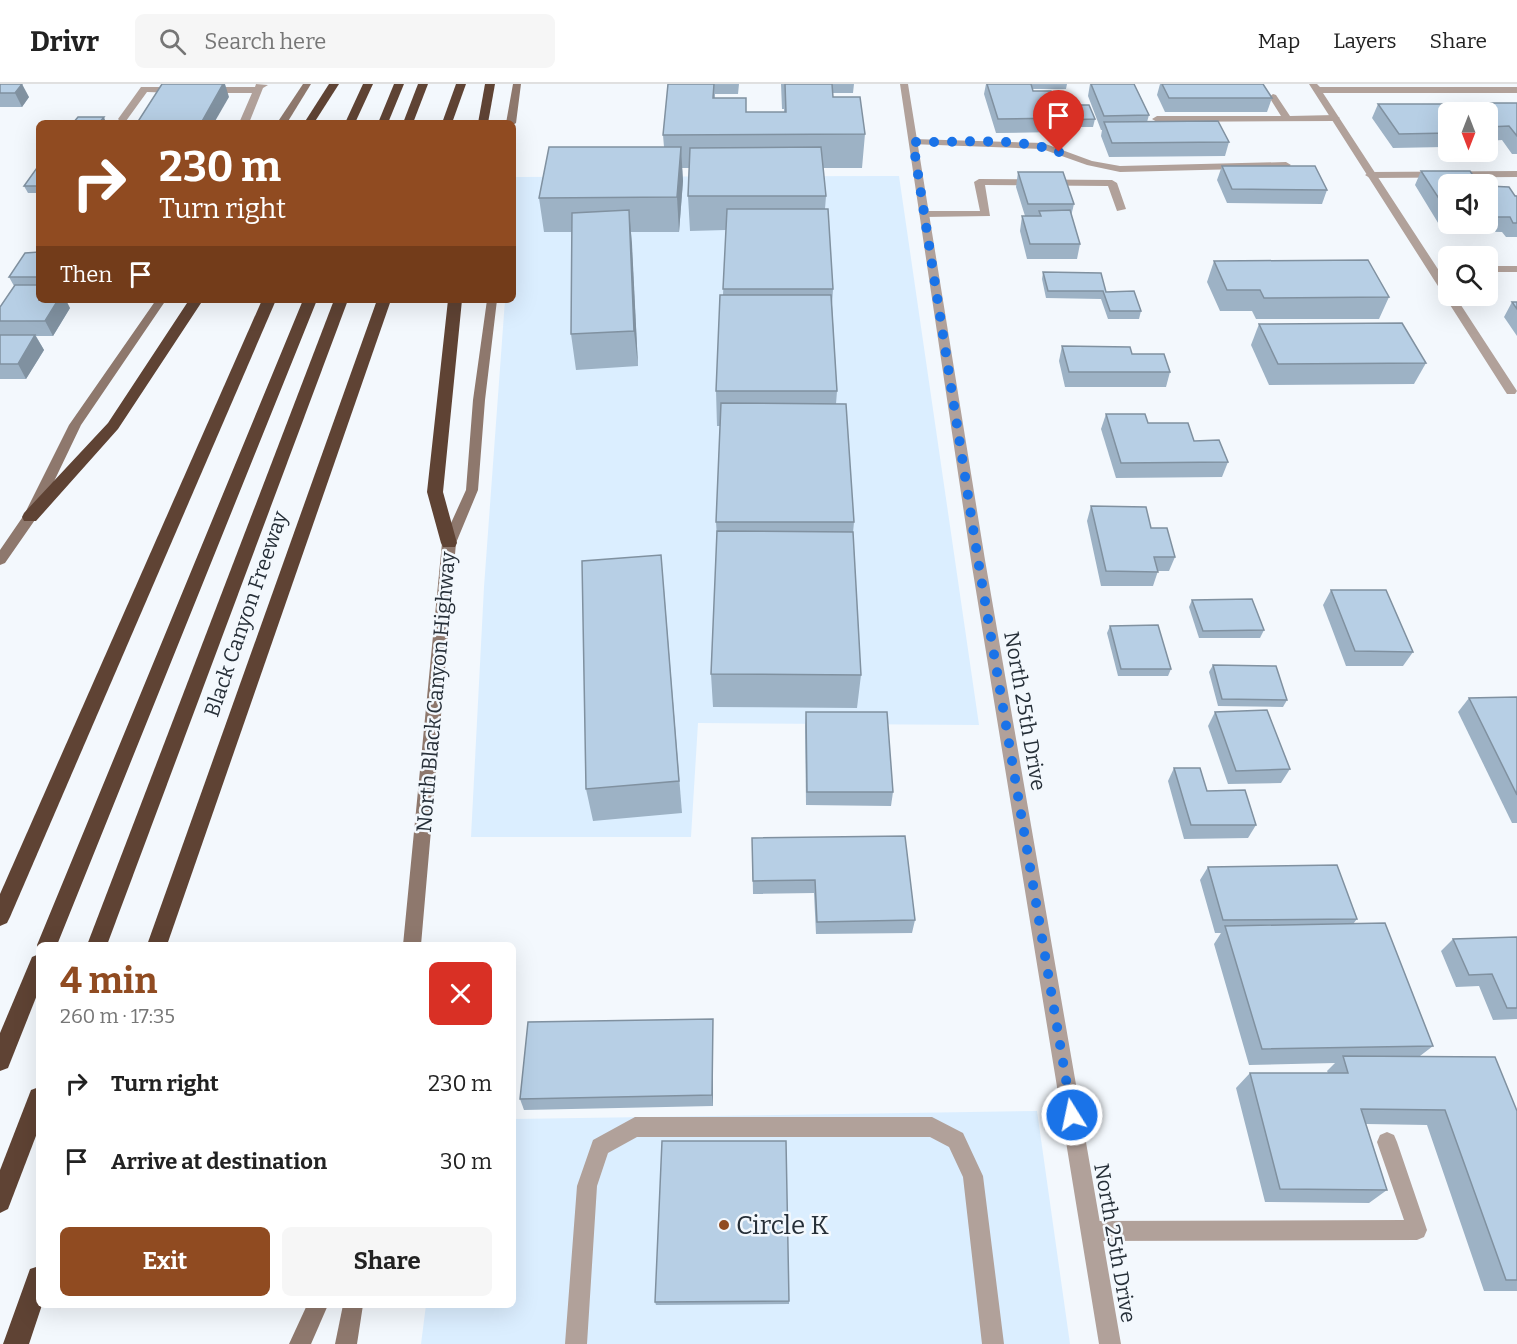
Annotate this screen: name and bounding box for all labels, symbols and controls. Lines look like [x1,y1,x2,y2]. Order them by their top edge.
search box [135,14,555,68]
text: Drivr [30,25,99,58]
icon: search [156,25,189,58]
text: Search here [204,28,326,55]
text: Map [1258,28,1300,54]
text: Layers [1333,28,1397,54]
text: Share [1430,28,1487,54]
pin [1033,90,1084,152]
icon: arrive [1042,99,1075,132]
north arrow [1438,102,1498,162]
map controls [1438,102,1498,306]
text: 230 m [159,142,281,192]
icon: right [60,144,138,222]
button: sound [1438,174,1498,234]
text: Turn right [159,193,286,225]
button: search [1438,246,1498,306]
icon: arrive [124,258,157,291]
text: Then [60,261,112,288]
street label: Black Canyon Freeway [199,507,294,720]
street label: North Black Canyon Highway [411,549,461,834]
street label: North 25th Drive [998,629,1052,793]
text: 4 min [60,959,157,1003]
button: close [429,962,492,1025]
text: 260 m · 17:35 [60,1004,175,1028]
icon: right [60,1067,93,1100]
text: Turn right [111,1070,219,1097]
text: 230 m [428,1070,492,1097]
position arrow [1040,1083,1104,1147]
icon: arrive [60,1145,93,1178]
text: Arrive at destination [111,1148,327,1175]
text: 30 m [440,1148,492,1175]
street label: North 25th Drive [1088,1161,1142,1325]
place label: Circle K [736,1210,829,1241]
marker: Circle K [717,1218,731,1232]
button: Exit [60,1227,270,1296]
button: Share [282,1227,492,1296]

